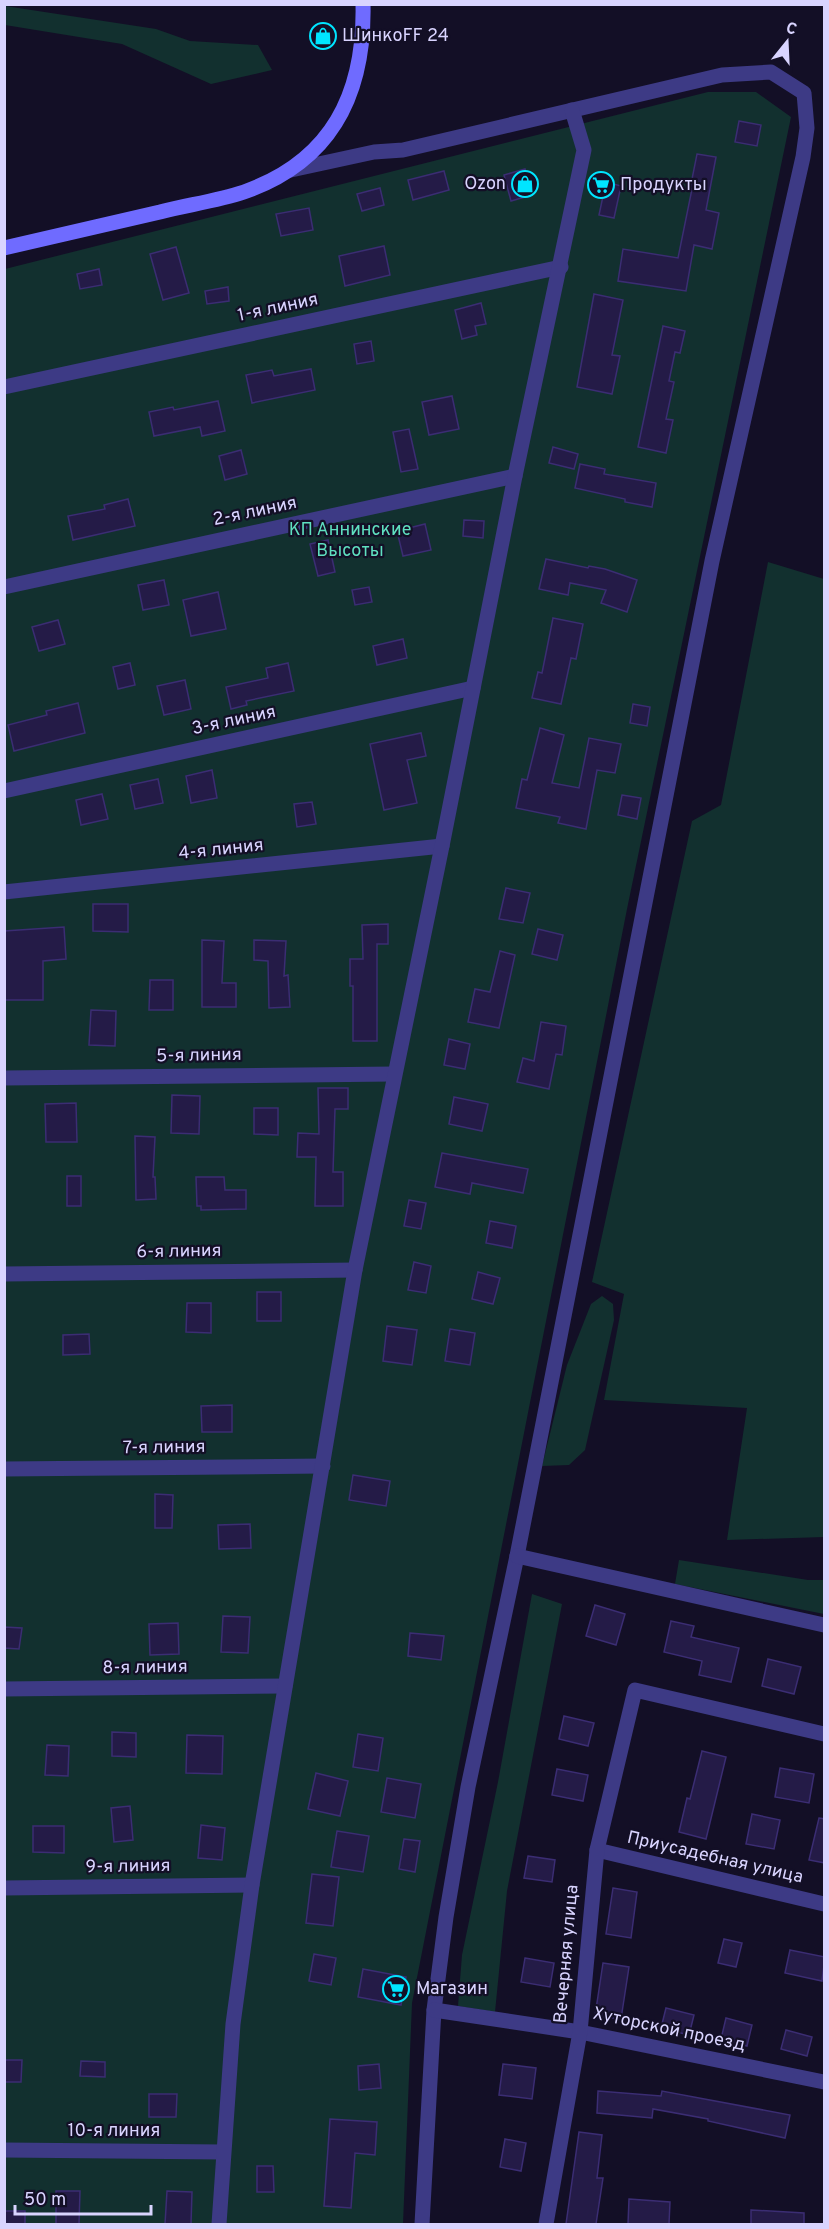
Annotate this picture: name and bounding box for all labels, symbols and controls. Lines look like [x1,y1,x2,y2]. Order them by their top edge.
north arrow [757,12,817,72]
text: С [783,19,799,41]
shop icon: ШинкоFF 24 [308,21,338,51]
place label: ШинкоFF 24 [342,25,449,48]
shop icon: Ozon [510,169,540,199]
supermarket icon: Продукты [586,170,616,200]
place label: Ozon [464,173,506,196]
place label: Продукты [620,174,707,197]
street label: 1-я линия [236,288,320,328]
street label: 2-я линия [211,492,299,532]
park label: КП Аннинские Высоты [289,519,411,563]
street label: 3-я линия [190,701,278,741]
street label: 4-я линия [177,834,265,866]
street label: 5-я линия [156,1044,242,1068]
street label: 6-я линия [136,1240,222,1264]
street label: 7-я линия [122,1436,206,1460]
street label: 8-я линия [102,1656,188,1680]
street label: Приусадебная улица [625,1827,805,1889]
street label: 9-я линия [85,1855,171,1879]
street label: Вечерняя улица [549,1884,585,2024]
supermarket icon: Магазин [381,1974,411,2004]
place label: Магазин [416,1978,488,2001]
street label: Хуторской проезд [591,2003,747,2057]
street label: 10-я линия [68,2120,160,2143]
scale bar [15,2178,152,2216]
text: 50 m [24,2189,66,2212]

